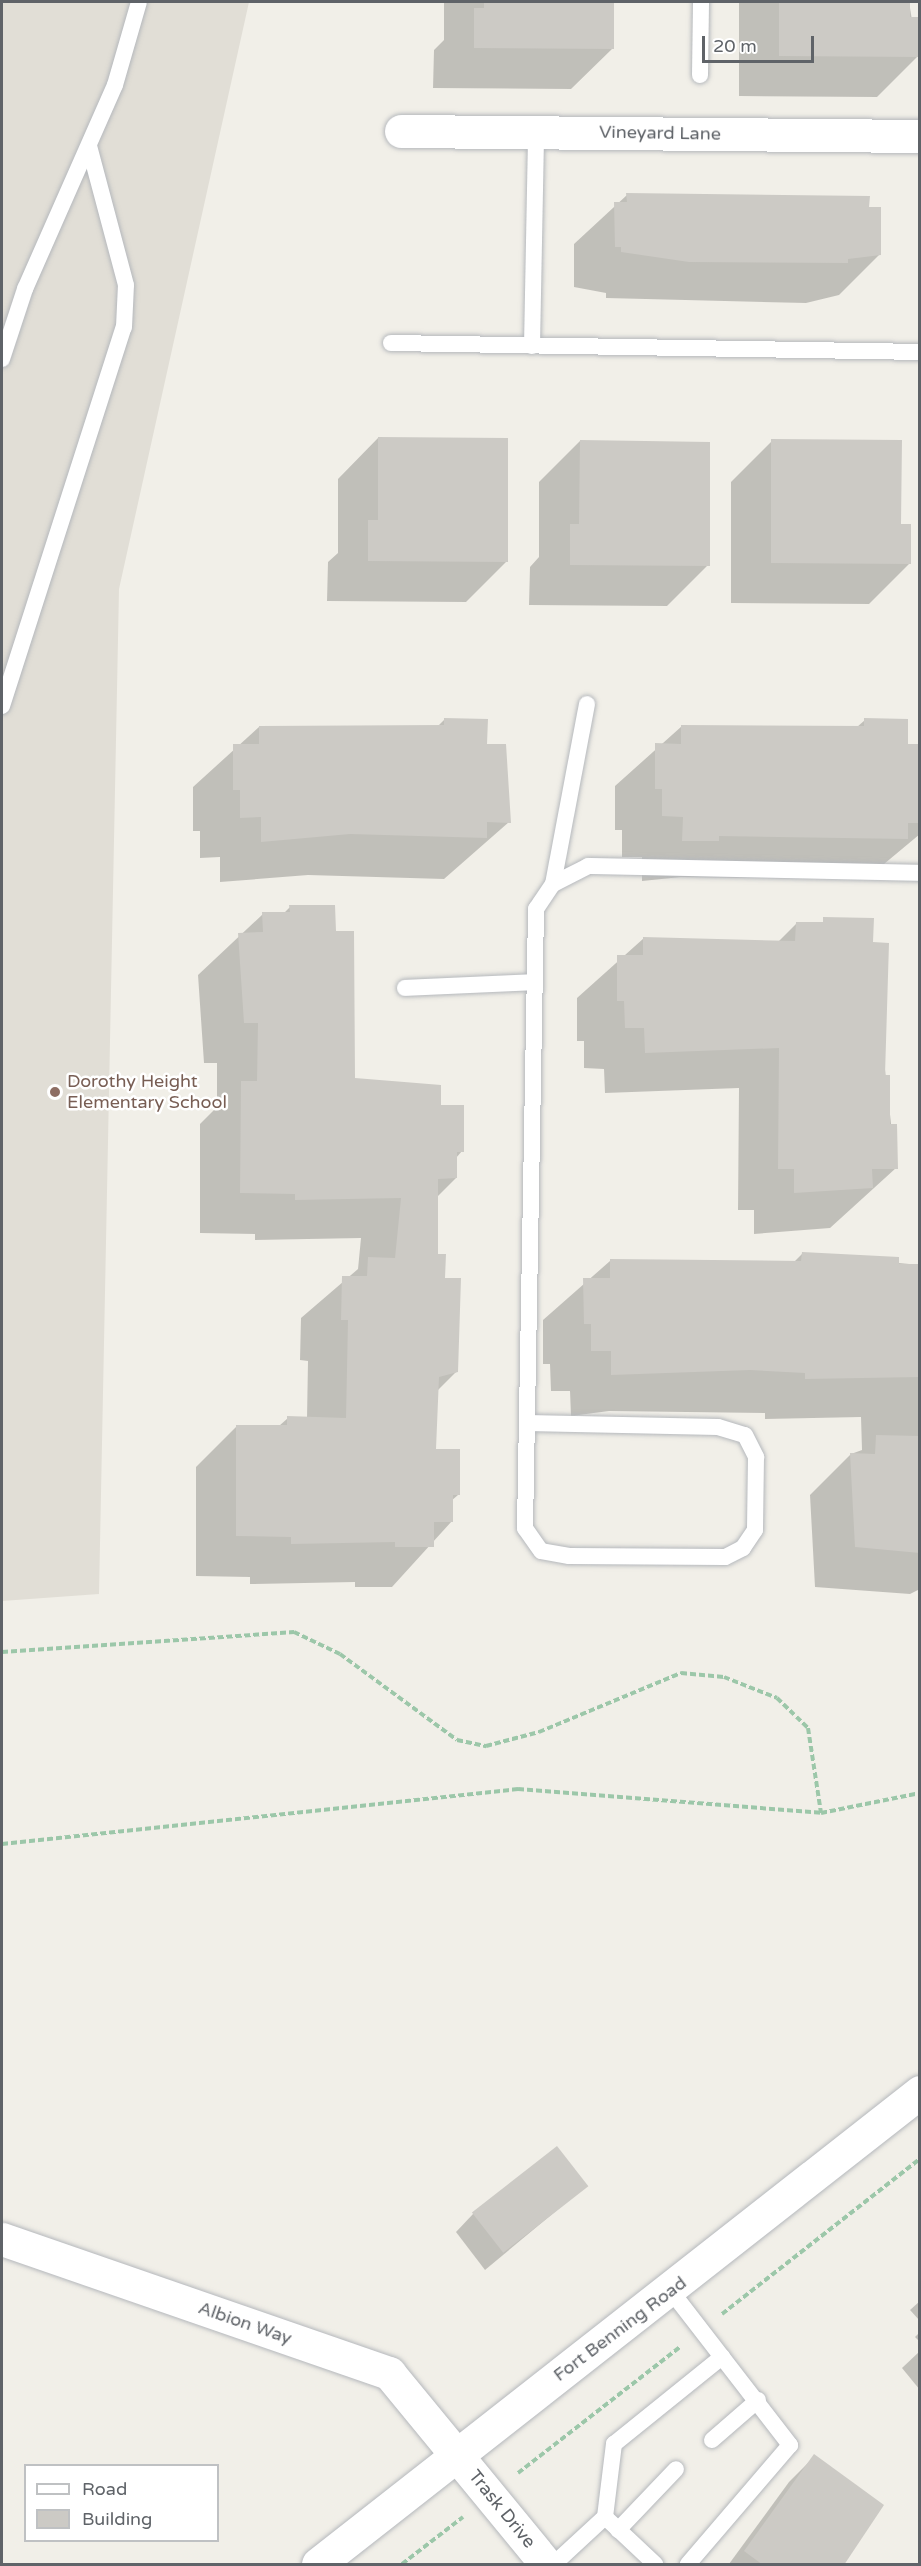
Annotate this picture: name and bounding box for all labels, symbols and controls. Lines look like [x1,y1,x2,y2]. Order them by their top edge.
scale bar [705,24,818,62]
text: 20 m [713,35,757,57]
street label: Vineyard Lane [599,121,721,145]
place label: Dorothy Height Elementary School [67,1071,227,1114]
marker: Dorothy Height Elementary School [48,1085,62,1099]
street label: Fort Benning Road [549,2272,691,2386]
street label: Albion Way [195,2297,295,2349]
legend [24,2464,219,2542]
street label: Trask Drive [464,2466,540,2552]
text: Road [82,2478,127,2500]
text: Building [82,2508,152,2530]

